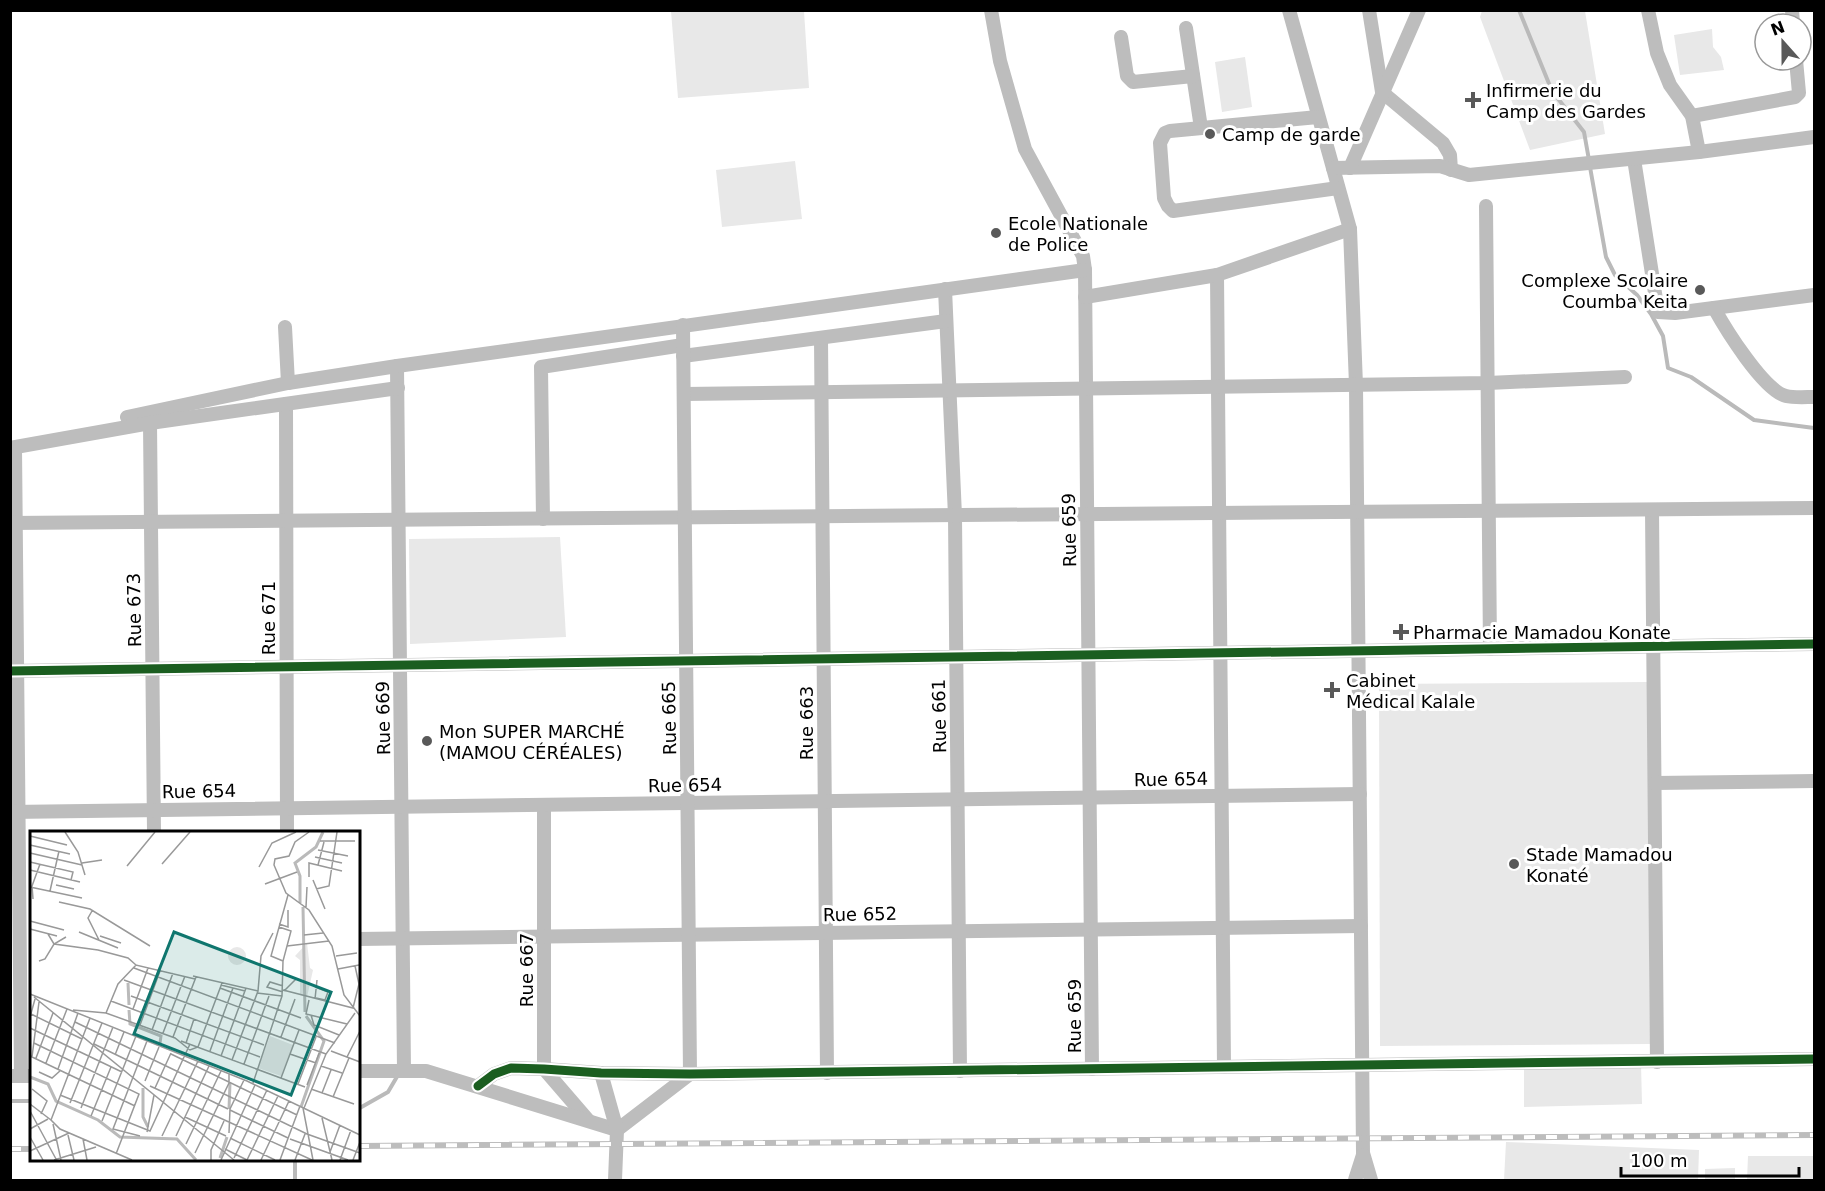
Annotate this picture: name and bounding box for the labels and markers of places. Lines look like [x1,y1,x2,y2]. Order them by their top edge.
place label: Infirmerie du Camp des Gardes [1486,80,1646,122]
marker: Infirmerie du Camp des Gardes [1464,91,1482,109]
place label: Camp de garde [1222,124,1361,145]
marker: Camp de garde [1203,127,1217,141]
place label: Ecole Nationale de Police [1008,213,1148,255]
marker: Ecole Nationale de Police [989,226,1003,240]
place label: Complexe Scolaire Coumba Keita [1521,270,1688,312]
marker: Complexe Scolaire Coumba Keita [1693,283,1707,297]
place label: Pharmacie Mamadou Konate [1413,622,1671,643]
marker: Pharmacie Mamadou Konate [1394,625,1408,639]
place label: Cabinet Médical Kalale [1346,670,1475,712]
marker: Cabinet Médical Kalale [1323,681,1341,699]
place label: Mon SUPER MARCHÉ (MAMOU CÉRÉALES) [439,721,625,763]
marker: Mon SUPER MARCHÉ (MAMOU CÉRÉALES) [420,734,434,748]
place label: Stade Mamadou Konaté [1526,844,1673,886]
marker: Stade Mamadou Konaté [1507,857,1521,871]

